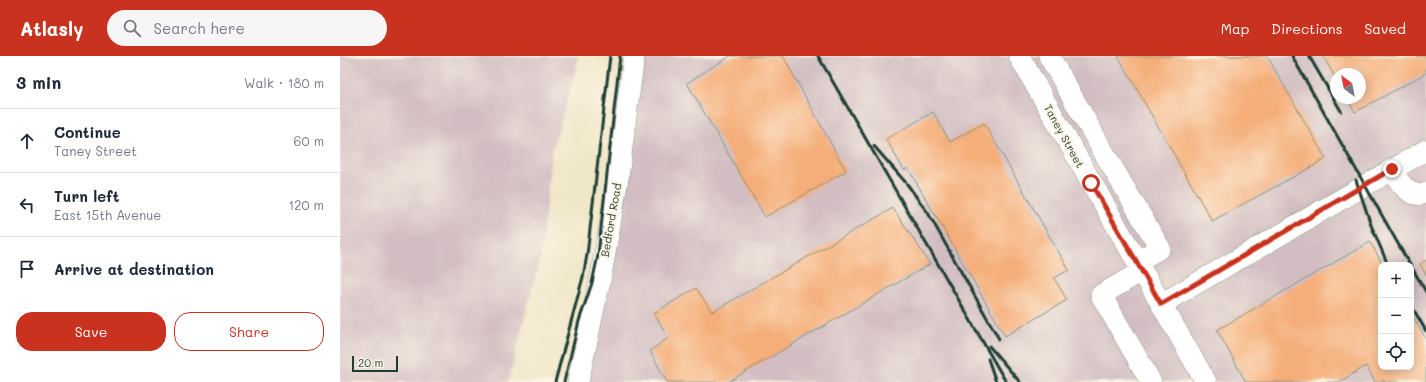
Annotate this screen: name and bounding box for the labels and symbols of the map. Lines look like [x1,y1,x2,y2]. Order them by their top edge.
north arrow [1330,68,1366,104]
street label: Taney Street [1041,101,1088,170]
route end [1383,160,1401,178]
route start [1082,174,1100,192]
street label: Bedford Road [597,182,624,258]
scale bar [352,354,398,373]

